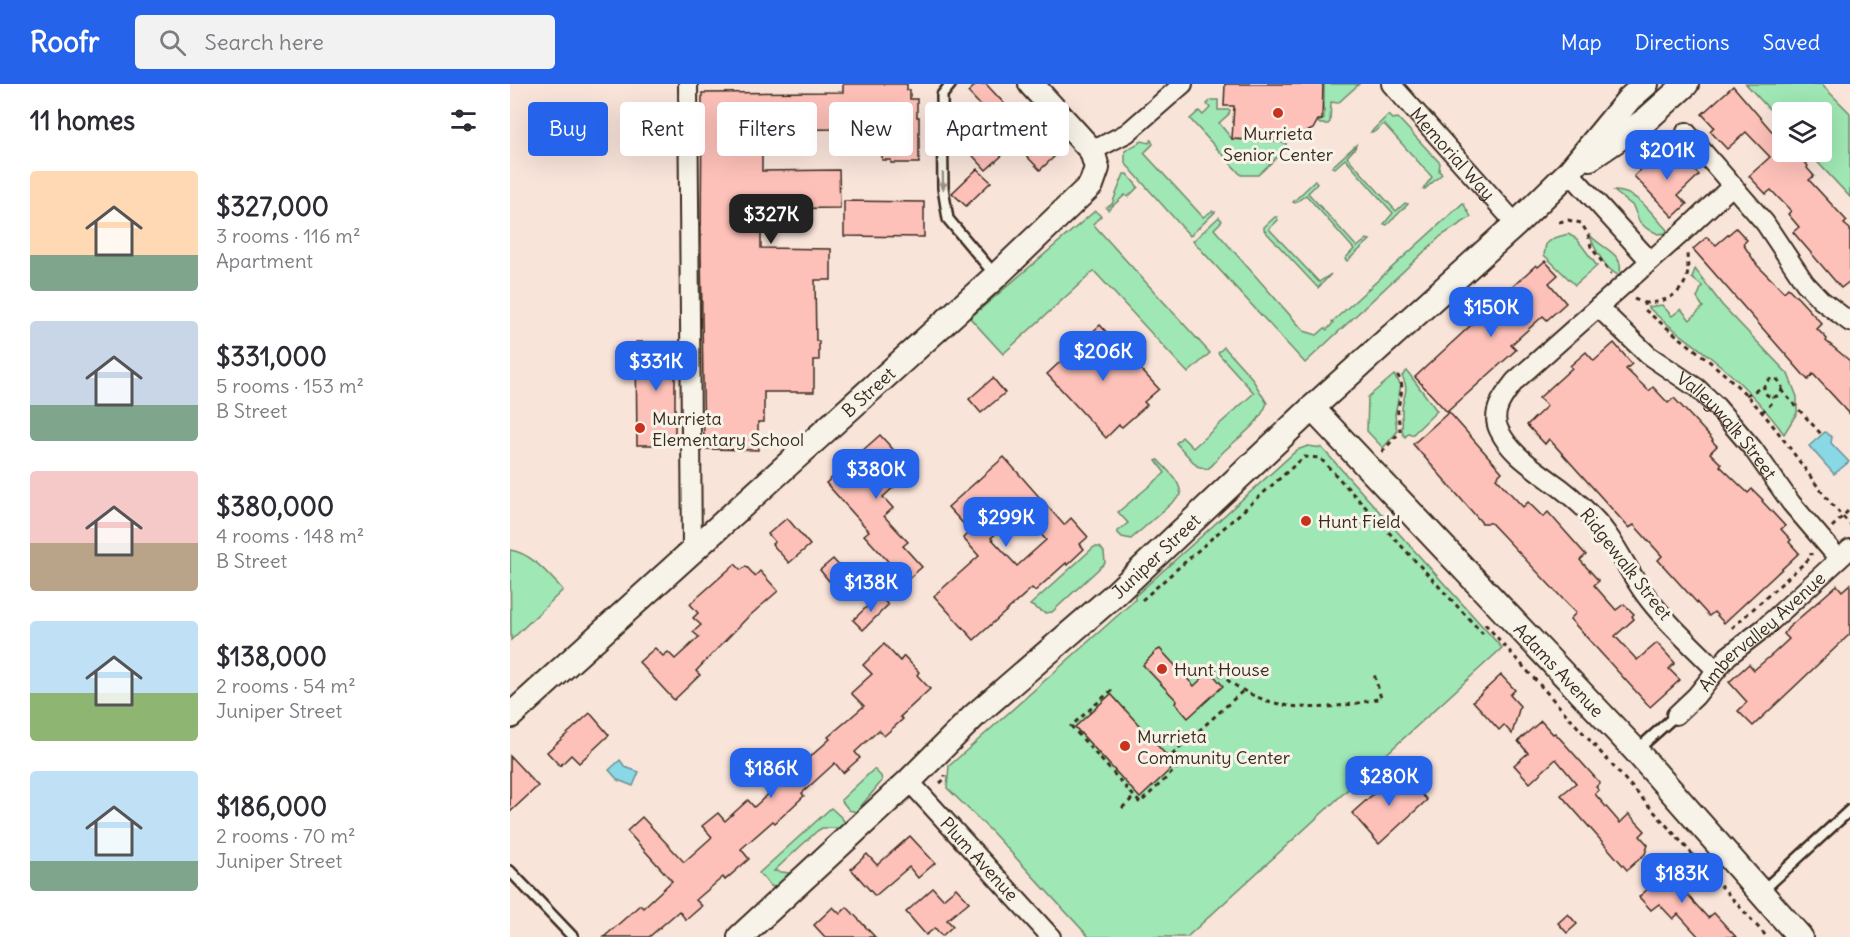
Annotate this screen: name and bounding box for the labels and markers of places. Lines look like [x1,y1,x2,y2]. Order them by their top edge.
marker: Murrieta Senior Center [1271,106,1285,120]
place label: Murrieta Senior Center [1223,122,1334,166]
pin: $201K [1625,130,1709,181]
pin: $327K [729,194,813,245]
pin: $150K [1449,287,1533,338]
pin: $206K [1061,331,1145,382]
pin: $331K [614,341,698,392]
place label: Murrieta Elementary School [652,407,804,451]
marker: Murrieta Elementary School [633,421,647,435]
pin: $380K [834,449,918,500]
pin: $299K [964,497,1048,548]
place label: Hunt Field [1318,510,1401,533]
marker: Hunt Field [1299,514,1313,528]
pin: $138K [829,562,913,613]
place label: Hunt House [1174,658,1270,681]
marker: Hunt House [1155,662,1169,676]
place label: Murrieta Community Center [1137,725,1291,769]
marker: Murrieta Community Center [1118,739,1132,753]
pin: $186K [729,748,813,799]
pin: $280K [1347,756,1431,807]
pin: $183K [1640,853,1724,904]

